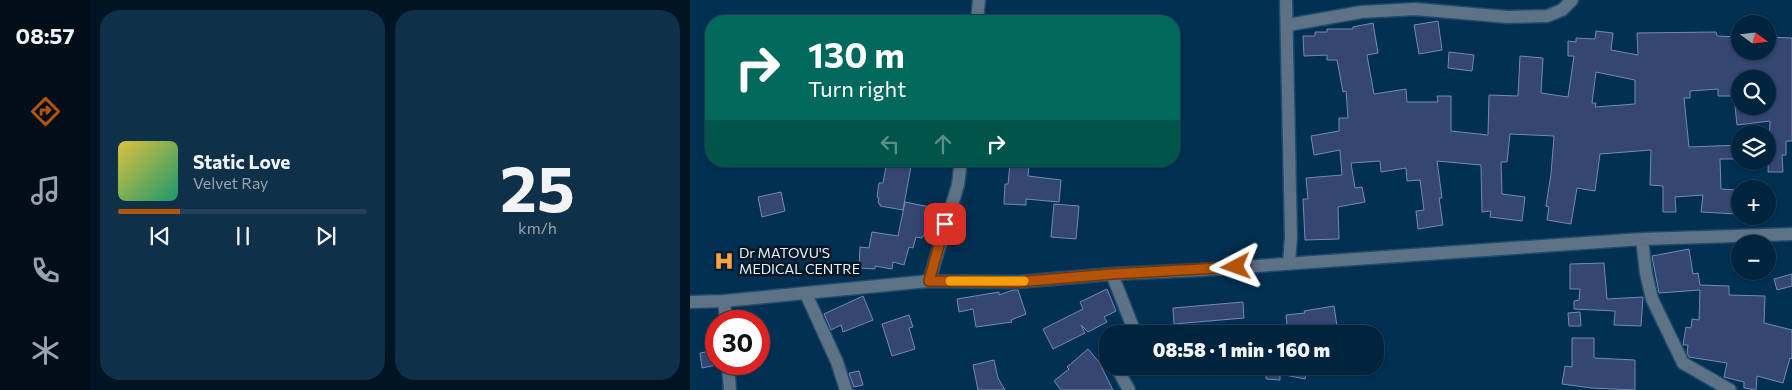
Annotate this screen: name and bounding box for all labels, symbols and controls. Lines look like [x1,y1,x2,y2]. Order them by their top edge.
north arrow [1731,15,1776,60]
map controls [1731,15,1776,280]
text: 08:57 [16,22,74,49]
text: 130 m [808,32,905,75]
icon: right [725,35,790,100]
button: search [1731,70,1776,115]
text: Turn right [808,75,906,102]
icon: directions [28,94,63,129]
button: layers [1731,125,1776,170]
icon: left [876,130,904,158]
icon: ahead [929,130,957,158]
icon: right [982,130,1010,158]
text: 25 [500,146,575,225]
text: Static Love [193,150,290,173]
icon: music [28,173,63,208]
text: Velvet Ray [193,173,268,192]
button: + [1731,180,1776,225]
pin [924,203,966,245]
icon: arrive [931,210,959,238]
text: km/h [518,218,557,237]
icon: previous [146,222,174,250]
icon: pause [229,222,257,250]
icon: next [312,222,340,250]
button: − [1731,235,1776,280]
position arrow [1209,240,1261,292]
place label: Dr MATOVU'S MEDICAL CENTRE [739,244,860,277]
hospital icon: Dr MATOVU'S MEDICAL CENTRE [713,250,735,272]
icon: phone [28,253,63,288]
speed limit sign: 30 [705,310,770,375]
icon: climate [28,333,63,368]
text: 08:58 · 1 min · 160 m [1153,338,1330,361]

